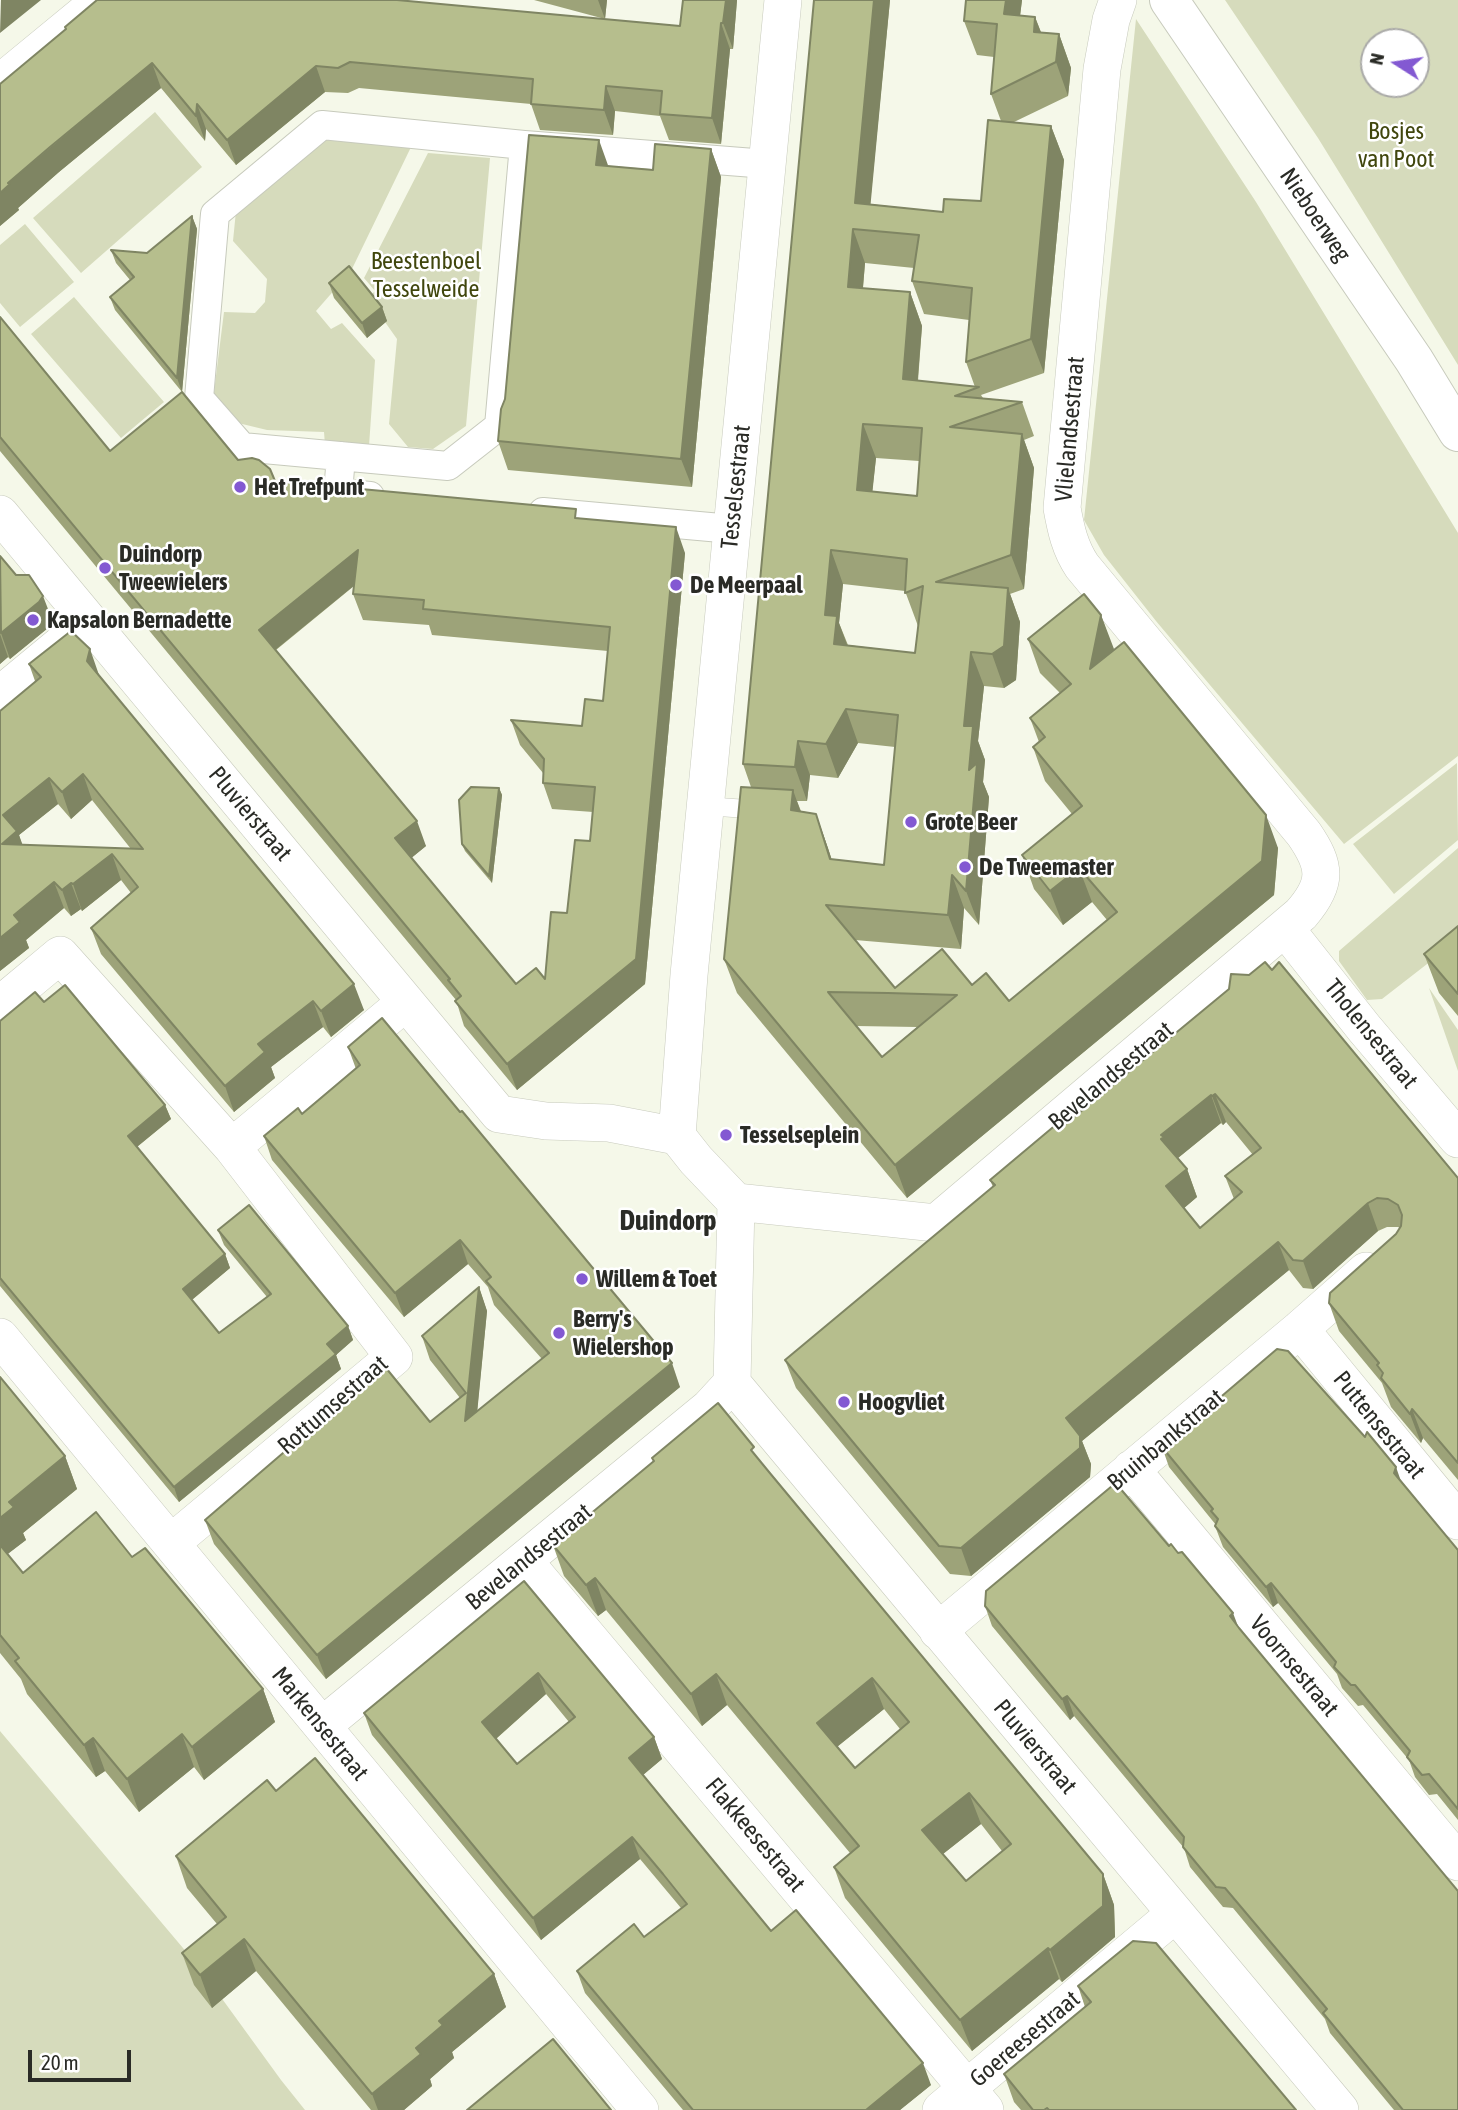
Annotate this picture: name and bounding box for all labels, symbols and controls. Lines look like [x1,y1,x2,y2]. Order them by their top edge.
north arrow [1360,28,1430,98]
text: N [1364,51,1388,67]
park label: Bosjes van Poot [1358,117,1434,173]
street label: Nieboerweg [1273,163,1357,267]
park label: Beestenboel Tesselweide [371,247,481,303]
street label: Vlielandsestraat [1049,355,1091,503]
street label: Tesselsestraat [715,423,757,551]
place label: Het Trefpunt [254,473,364,501]
marker: Het Trefpunt [232,479,248,495]
place label: Duindorp Tweewielers [119,540,227,596]
marker: Duindorp Tweewielers [97,560,113,576]
place label: De Meerpaal [690,571,803,599]
marker: De Meerpaal [668,577,684,593]
place label: Kapsalon Bernadette [47,606,232,634]
marker: Kapsalon Bernadette [25,612,41,628]
street label: Pluvierstraat [202,761,298,867]
place label: Grote Beer [925,808,1017,836]
marker: Grote Beer [903,814,919,830]
place label: De Tweemaster [979,853,1114,881]
marker: De Tweemaster [957,859,973,875]
street label: Tholensestraat [1318,974,1424,1094]
street label: Bevelandsestraat [1043,1016,1179,1136]
place label: Tesselseplein [740,1121,859,1149]
marker: Tesselseplein [718,1127,734,1143]
district label: Duindorp [619,1204,717,1238]
place label: Willem & Toet [596,1265,717,1293]
marker: Willem & Toet [574,1271,590,1287]
place label: Berry's Wielershop [573,1305,674,1361]
marker: Berry's Wielershop [551,1325,567,1341]
street label: Rottumsestraat [272,1349,394,1461]
street label: Puttensestraat [1327,1365,1431,1485]
street label: Bruinbankstraat [1102,1383,1230,1497]
place label: Hoogvliet [858,1388,944,1416]
marker: Hoogvliet [836,1394,852,1410]
street label: Bevelandsestraat [460,1497,598,1617]
street label: Voornsestraat [1243,1610,1345,1722]
street label: Markensestraat [266,1662,374,1786]
street label: Pluvierstraat [987,1694,1083,1800]
street label: Flakkeesestraat [699,1772,811,1898]
street label: Goereesestraat [964,1985,1086,2093]
scale bar [32,2036,135,2080]
text: 20 m [41,2050,79,2074]

